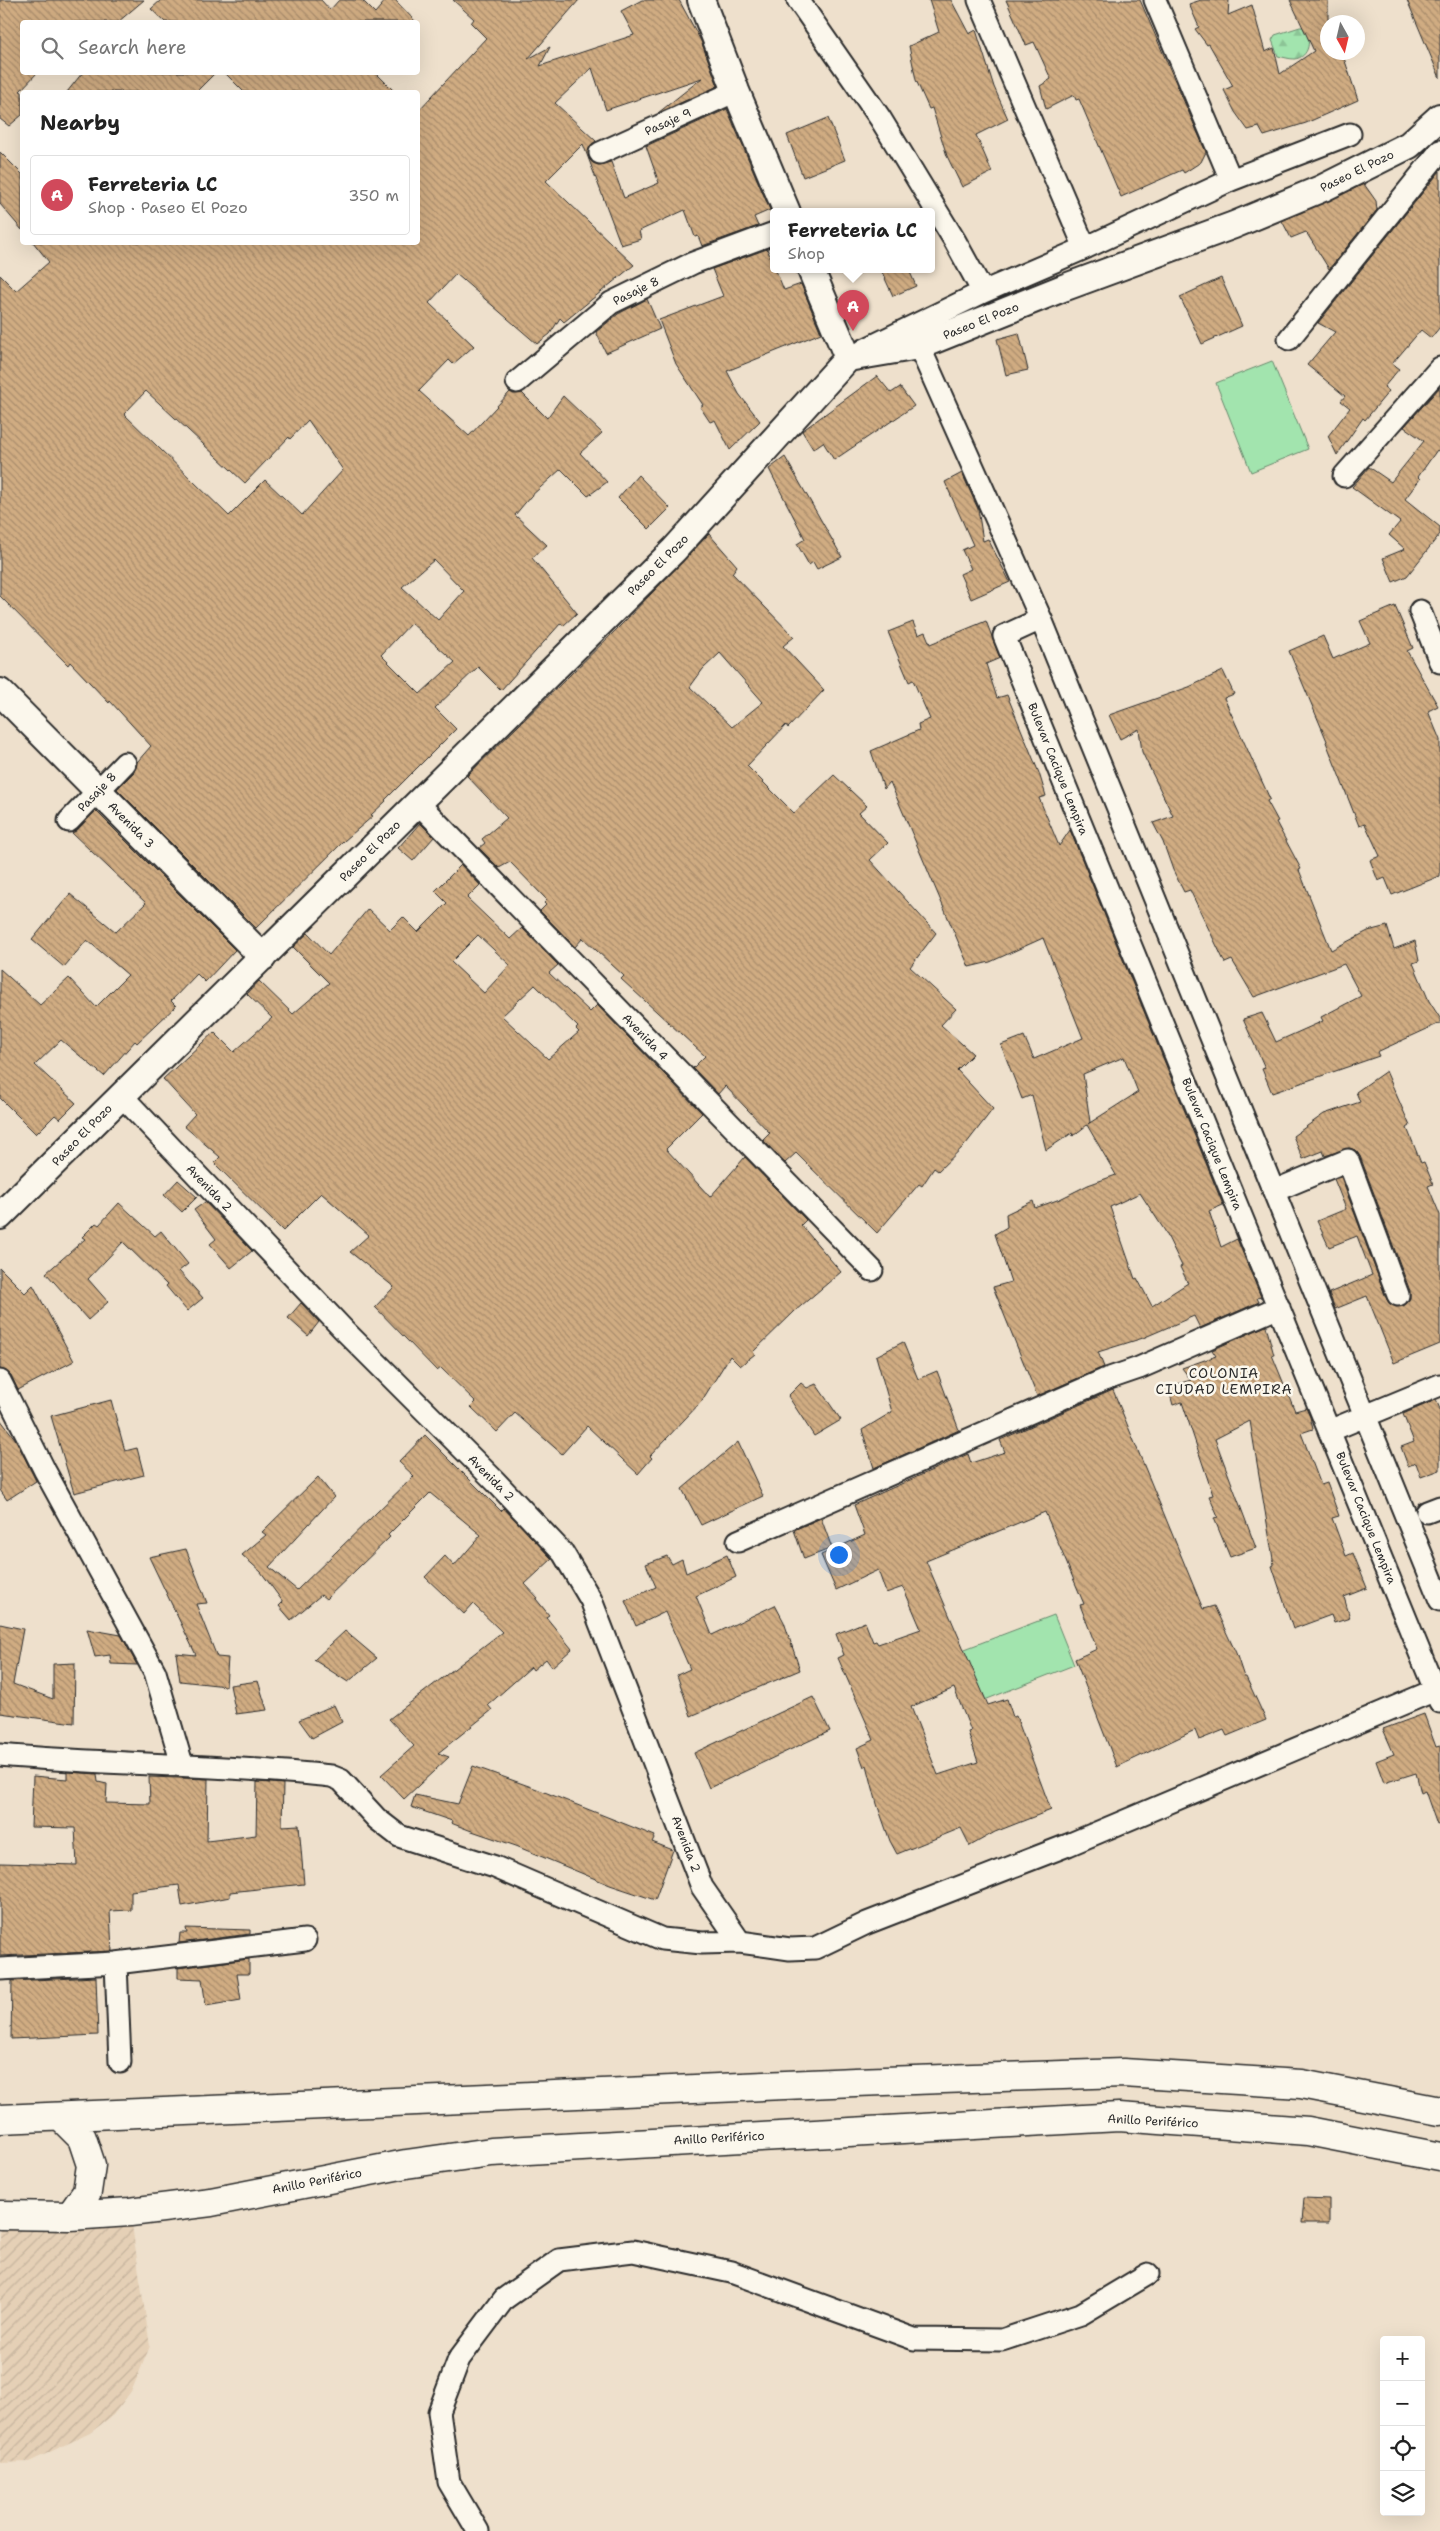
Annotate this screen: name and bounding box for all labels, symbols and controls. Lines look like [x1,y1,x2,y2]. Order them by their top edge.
north arrow [1320,15,1365,60]
search box [20,20,420,75]
icon: search [38,34,66,62]
text: Search here [78,35,187,60]
street label: Pasaje 9 [642,105,694,139]
text: Nearby [40,109,120,137]
street label: Paseo El Pozo [1317,146,1397,196]
text: Ferreteria LC [88,172,217,197]
text: A [51,185,63,206]
text: 350 m [348,185,399,206]
text: Shop · Paseo El Pozo [88,197,248,218]
popup [770,208,935,273]
text: Ferreteria LC [788,218,917,243]
text: Shop [788,243,825,264]
street label: Pasaje 8 [610,273,662,309]
pin: A [837,290,869,331]
street label: Paseo El Pozo [941,299,1021,343]
street label: Paseo El Pozo [624,531,692,599]
street label: Bulevar Cacique Lempira [1024,701,1092,838]
street label: Pasaje 8 [74,769,120,815]
street label: Avenida 3 [104,798,158,852]
street label: Paseo El Pozo [336,817,404,885]
street label: Avenida 4 [619,1010,671,1064]
street label: Bulevar Cacique Lempira [1178,1076,1246,1213]
street label: Paseo El Pozo [48,1101,116,1169]
street label: Avenida 2 [183,1161,235,1215]
district label: COLONIA CIUDAD LEMPIRA [1155,1364,1293,1398]
street label: Bulevar Cacique Lempira [1332,1450,1400,1587]
street label: Avenida 2 [464,1451,518,1505]
your location [826,1542,852,1568]
street label: Avenida 2 [668,1813,704,1875]
street label: Anillo Periférico [1107,2111,1199,2131]
street label: Anillo Periférico [673,2128,765,2148]
street label: Anillo Periférico [271,2164,363,2198]
map controls [1380,2336,1425,2516]
button: + [1380,2336,1425,2381]
button: − [1380,2381,1425,2426]
button: locate [1380,2426,1425,2471]
button: layers [1380,2471,1425,2516]

